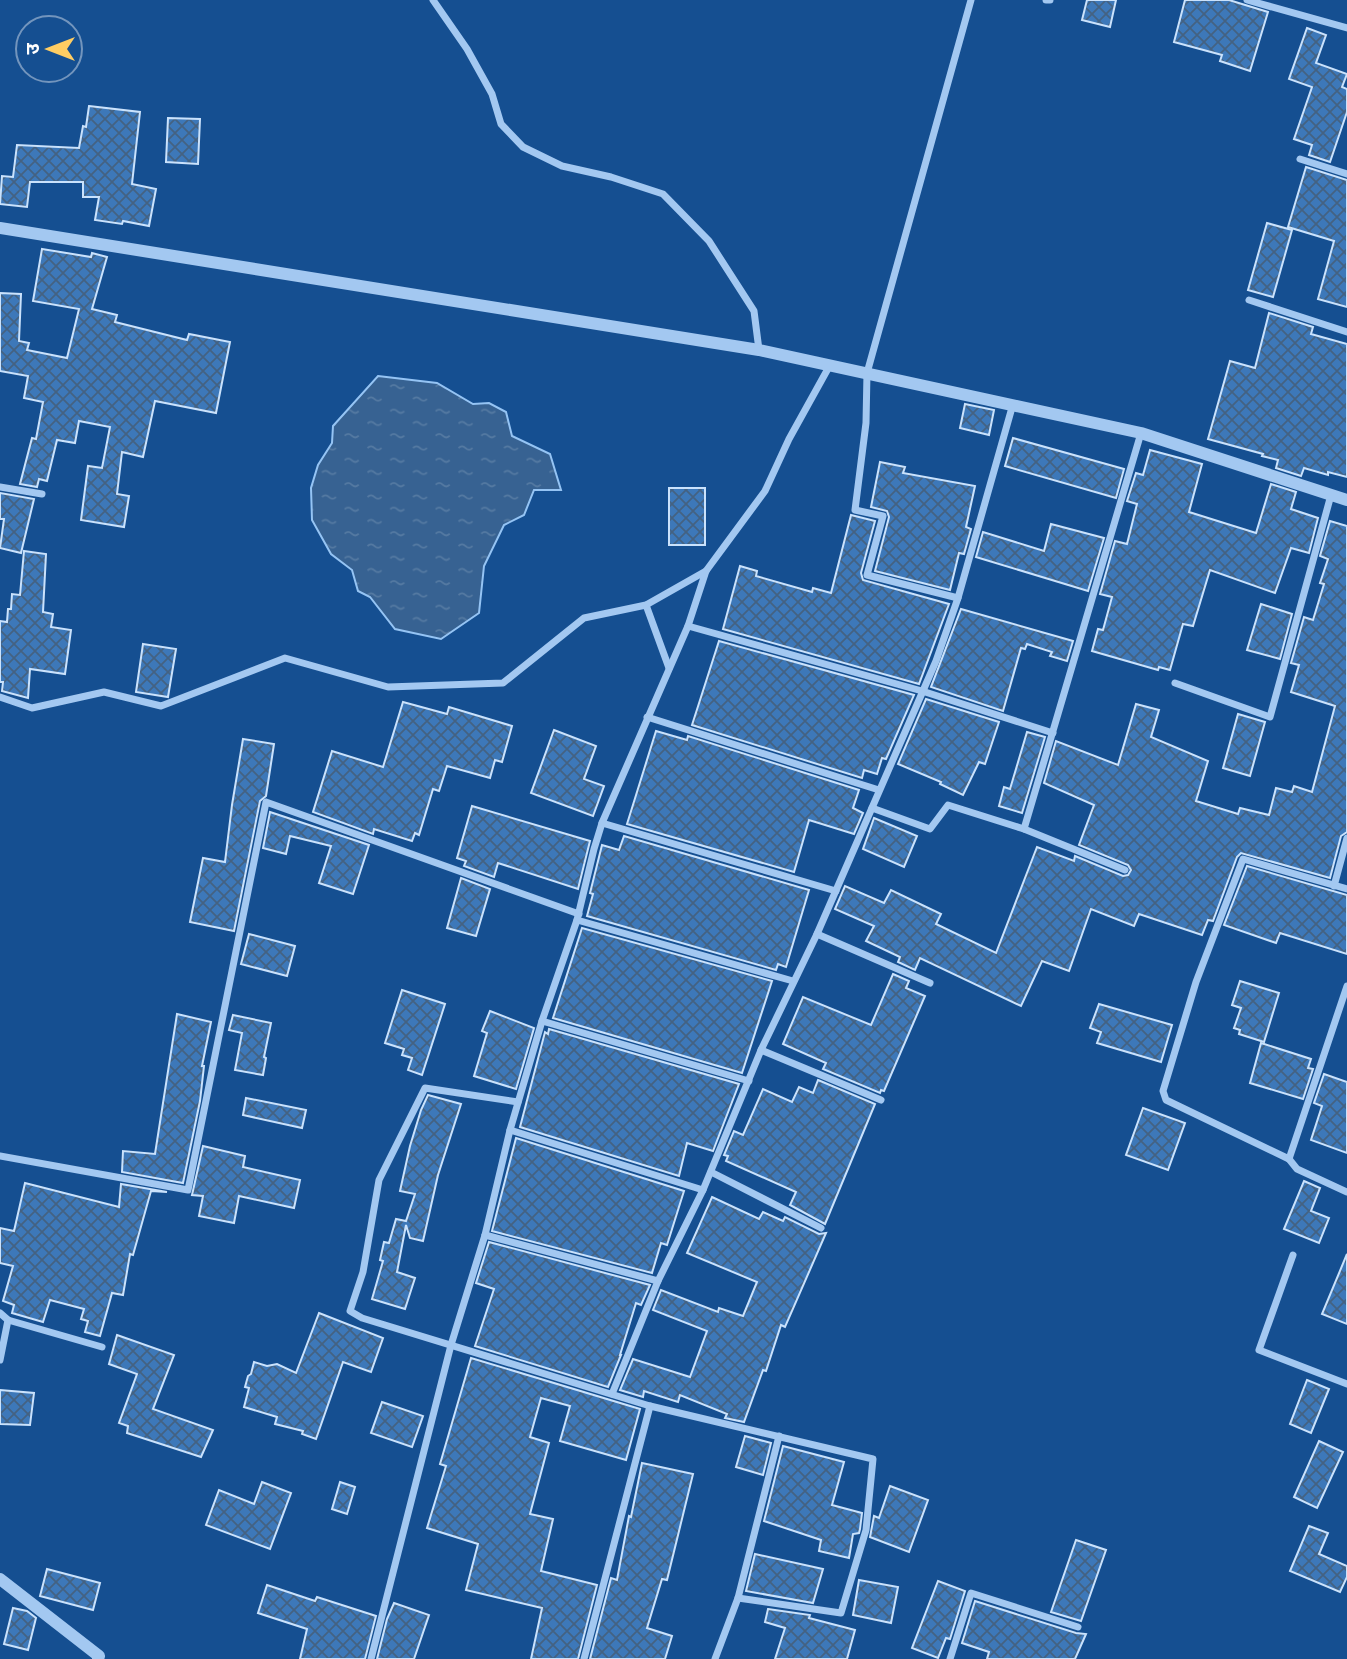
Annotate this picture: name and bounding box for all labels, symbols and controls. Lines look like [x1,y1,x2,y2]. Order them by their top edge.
north arrow [14,14,84,84]
text: उ [19,43,45,55]

